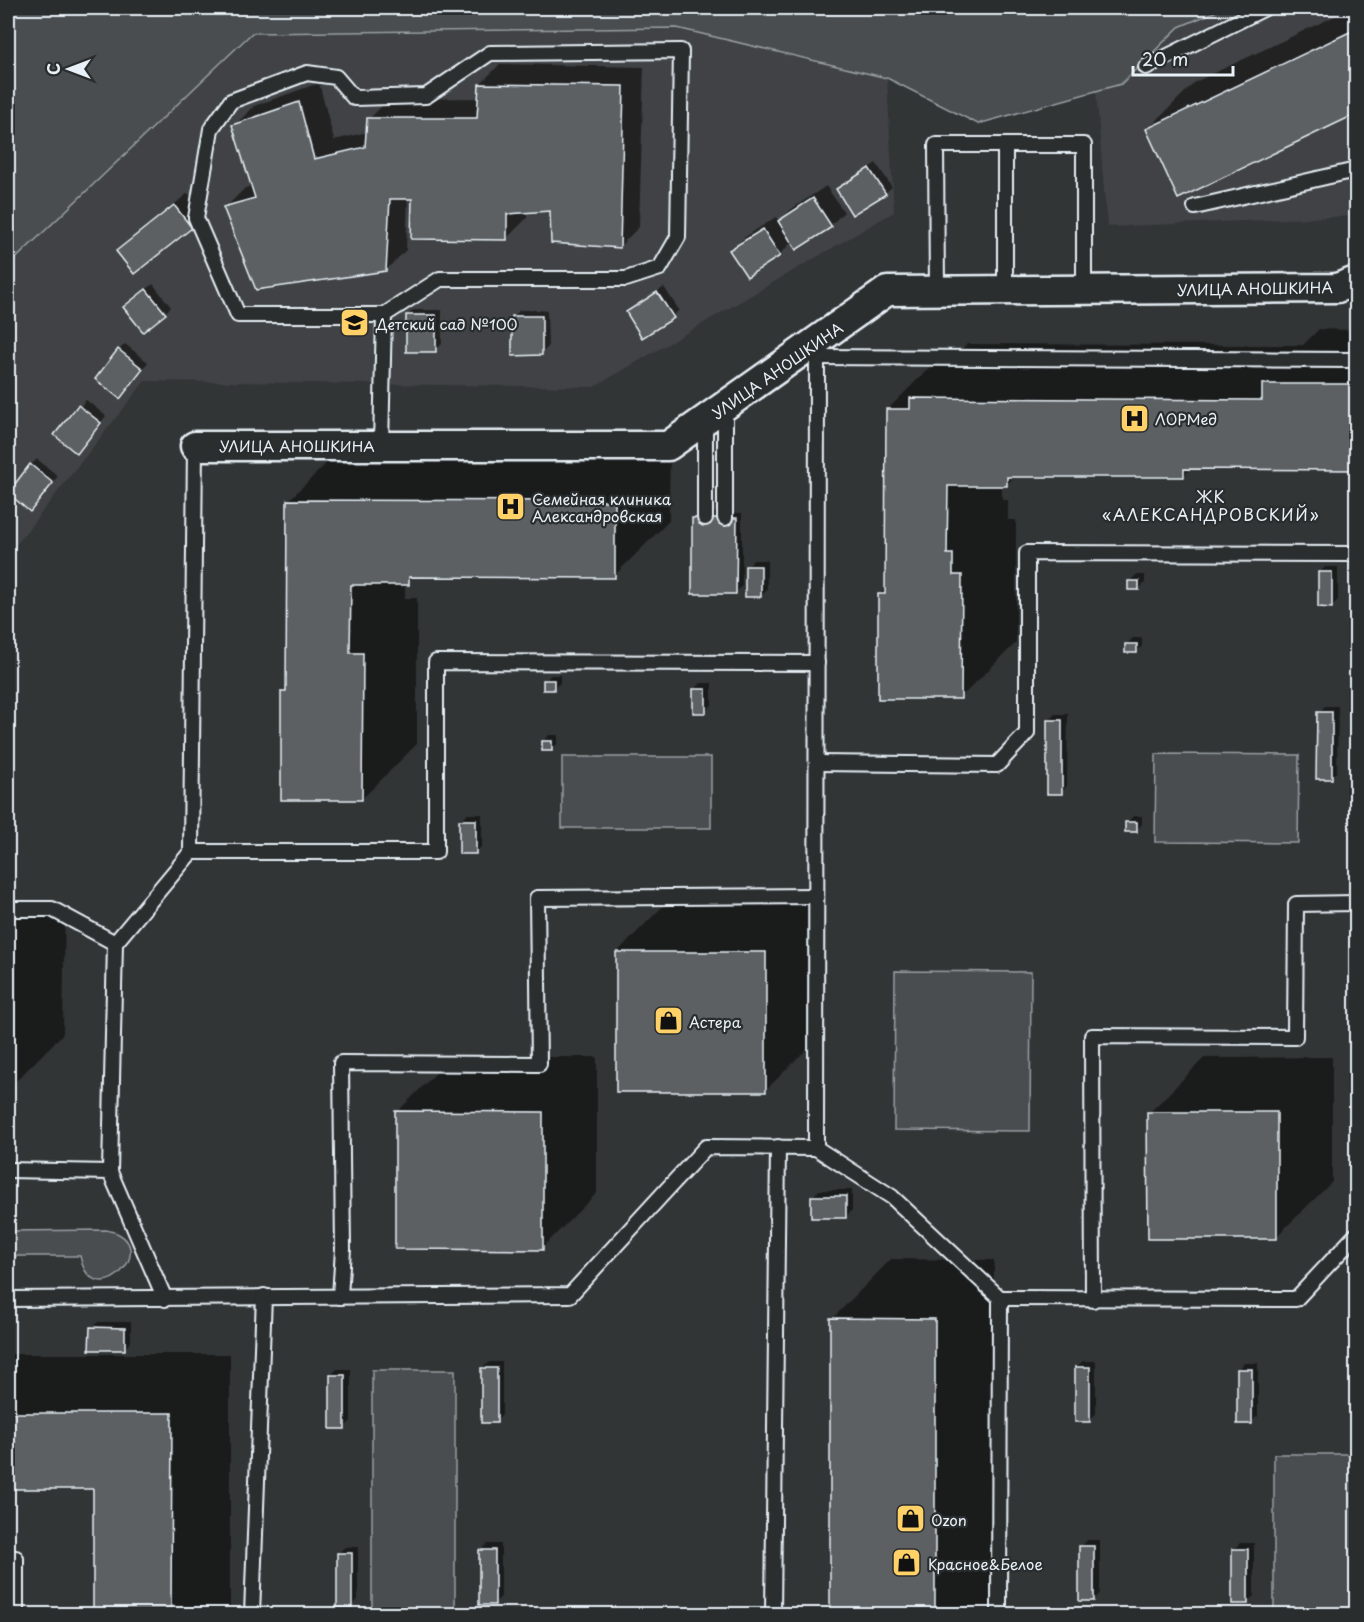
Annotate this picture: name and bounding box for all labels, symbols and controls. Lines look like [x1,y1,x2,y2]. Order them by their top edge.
north arrow [39,39,99,99]
scale bar [1133,39,1234,77]
text: 20 m [1142,45,1188,72]
text: С [41,63,65,75]
street label: УЛИЦА АНОШКИНА [1177,275,1333,301]
school or university icon: Детский сад №100 [339,307,371,339]
place label: Детский сад №100 [375,312,518,335]
street label: УЛИЦА АНОШКИНА [707,316,847,424]
hospital icon: ЛОРМед [1118,402,1150,434]
place label: ЛОРМед [1155,407,1217,430]
street label: УЛИЦА АНОШКИНА [219,434,375,457]
district label: ЖК «АЛЕКСАНДРОВСКИЙ» [1102,484,1320,526]
place label: Семейная клиника Александровская [532,487,672,527]
hospital icon: Семейная клиника Александровская [495,491,527,523]
shop icon: Астера [652,1005,684,1037]
place label: Астера [689,1010,742,1033]
shop icon: Ozon [894,1503,926,1535]
place label: Ozon [931,1508,967,1531]
shop icon: Красное&Белое [891,1547,923,1579]
place label: Красное&Белое [928,1552,1043,1575]

